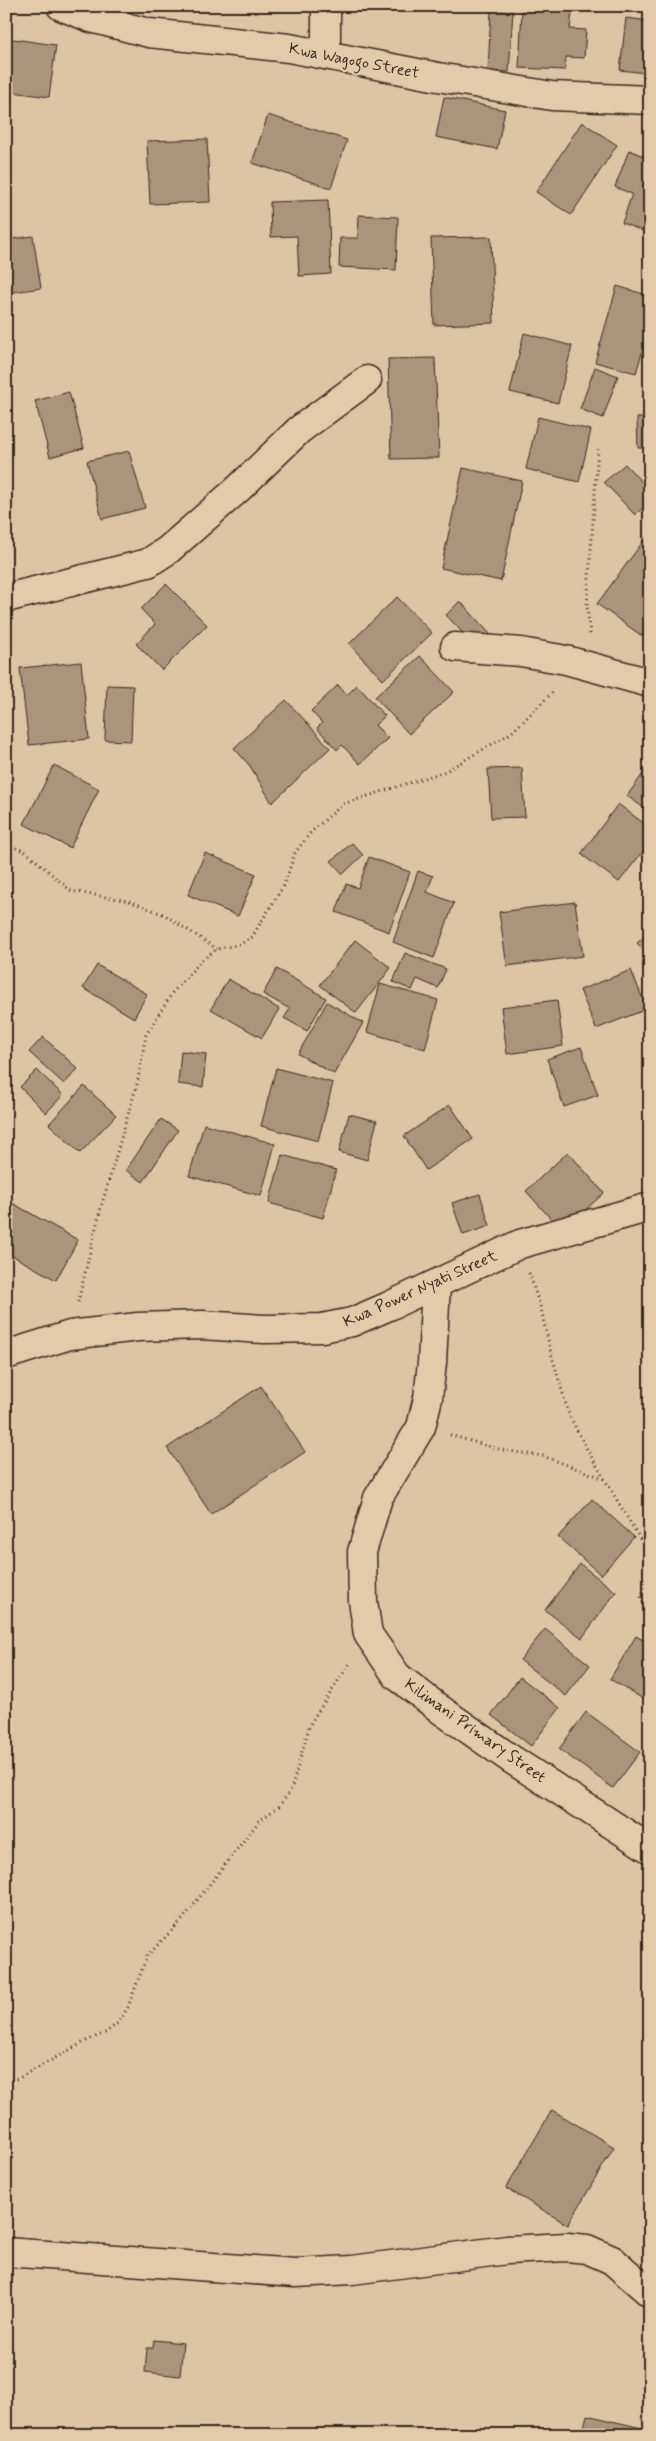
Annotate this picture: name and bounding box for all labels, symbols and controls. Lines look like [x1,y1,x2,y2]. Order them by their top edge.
street label: Kwa Wagogo Street [287,38,421,85]
street label: Kwa Power Nyati Street [340,1245,501,1333]
street label: Kilimani Primary Street [400,1674,550,1788]

